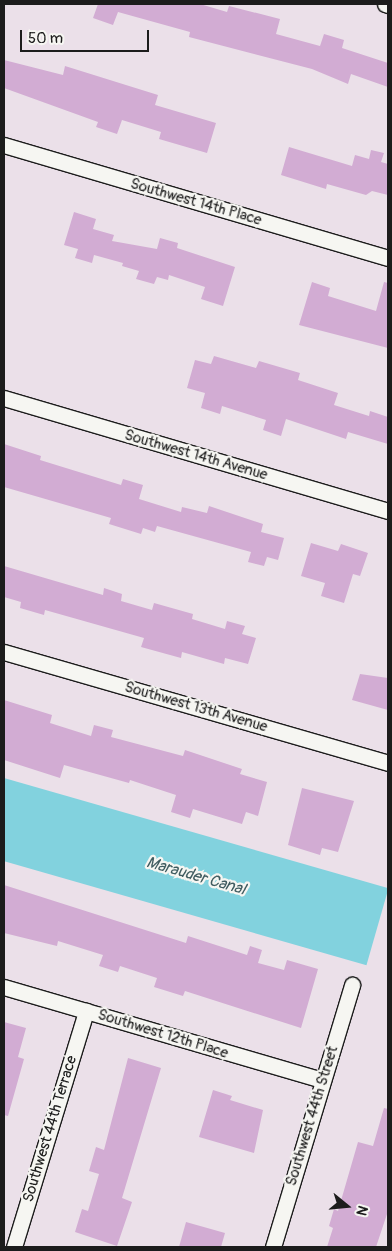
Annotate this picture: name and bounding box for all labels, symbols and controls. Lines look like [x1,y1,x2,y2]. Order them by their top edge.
scale bar [22,20,151,52]
text: 50 m [28,29,63,48]
street label: Southwest 14th Place [128,175,264,229]
street label: Southwest 14th Avenue [122,426,270,484]
street label: Southwest 13th Avenue [123,678,269,736]
water label: Marauder Canal [144,853,248,899]
street label: Southwest 12th Place [96,1006,230,1062]
street label: Southwest 44th Street [282,1044,342,1188]
street label: Southwest 44th Terrace [19,1054,81,1204]
north arrow [322,1181,372,1231]
text: N [352,1204,371,1218]

